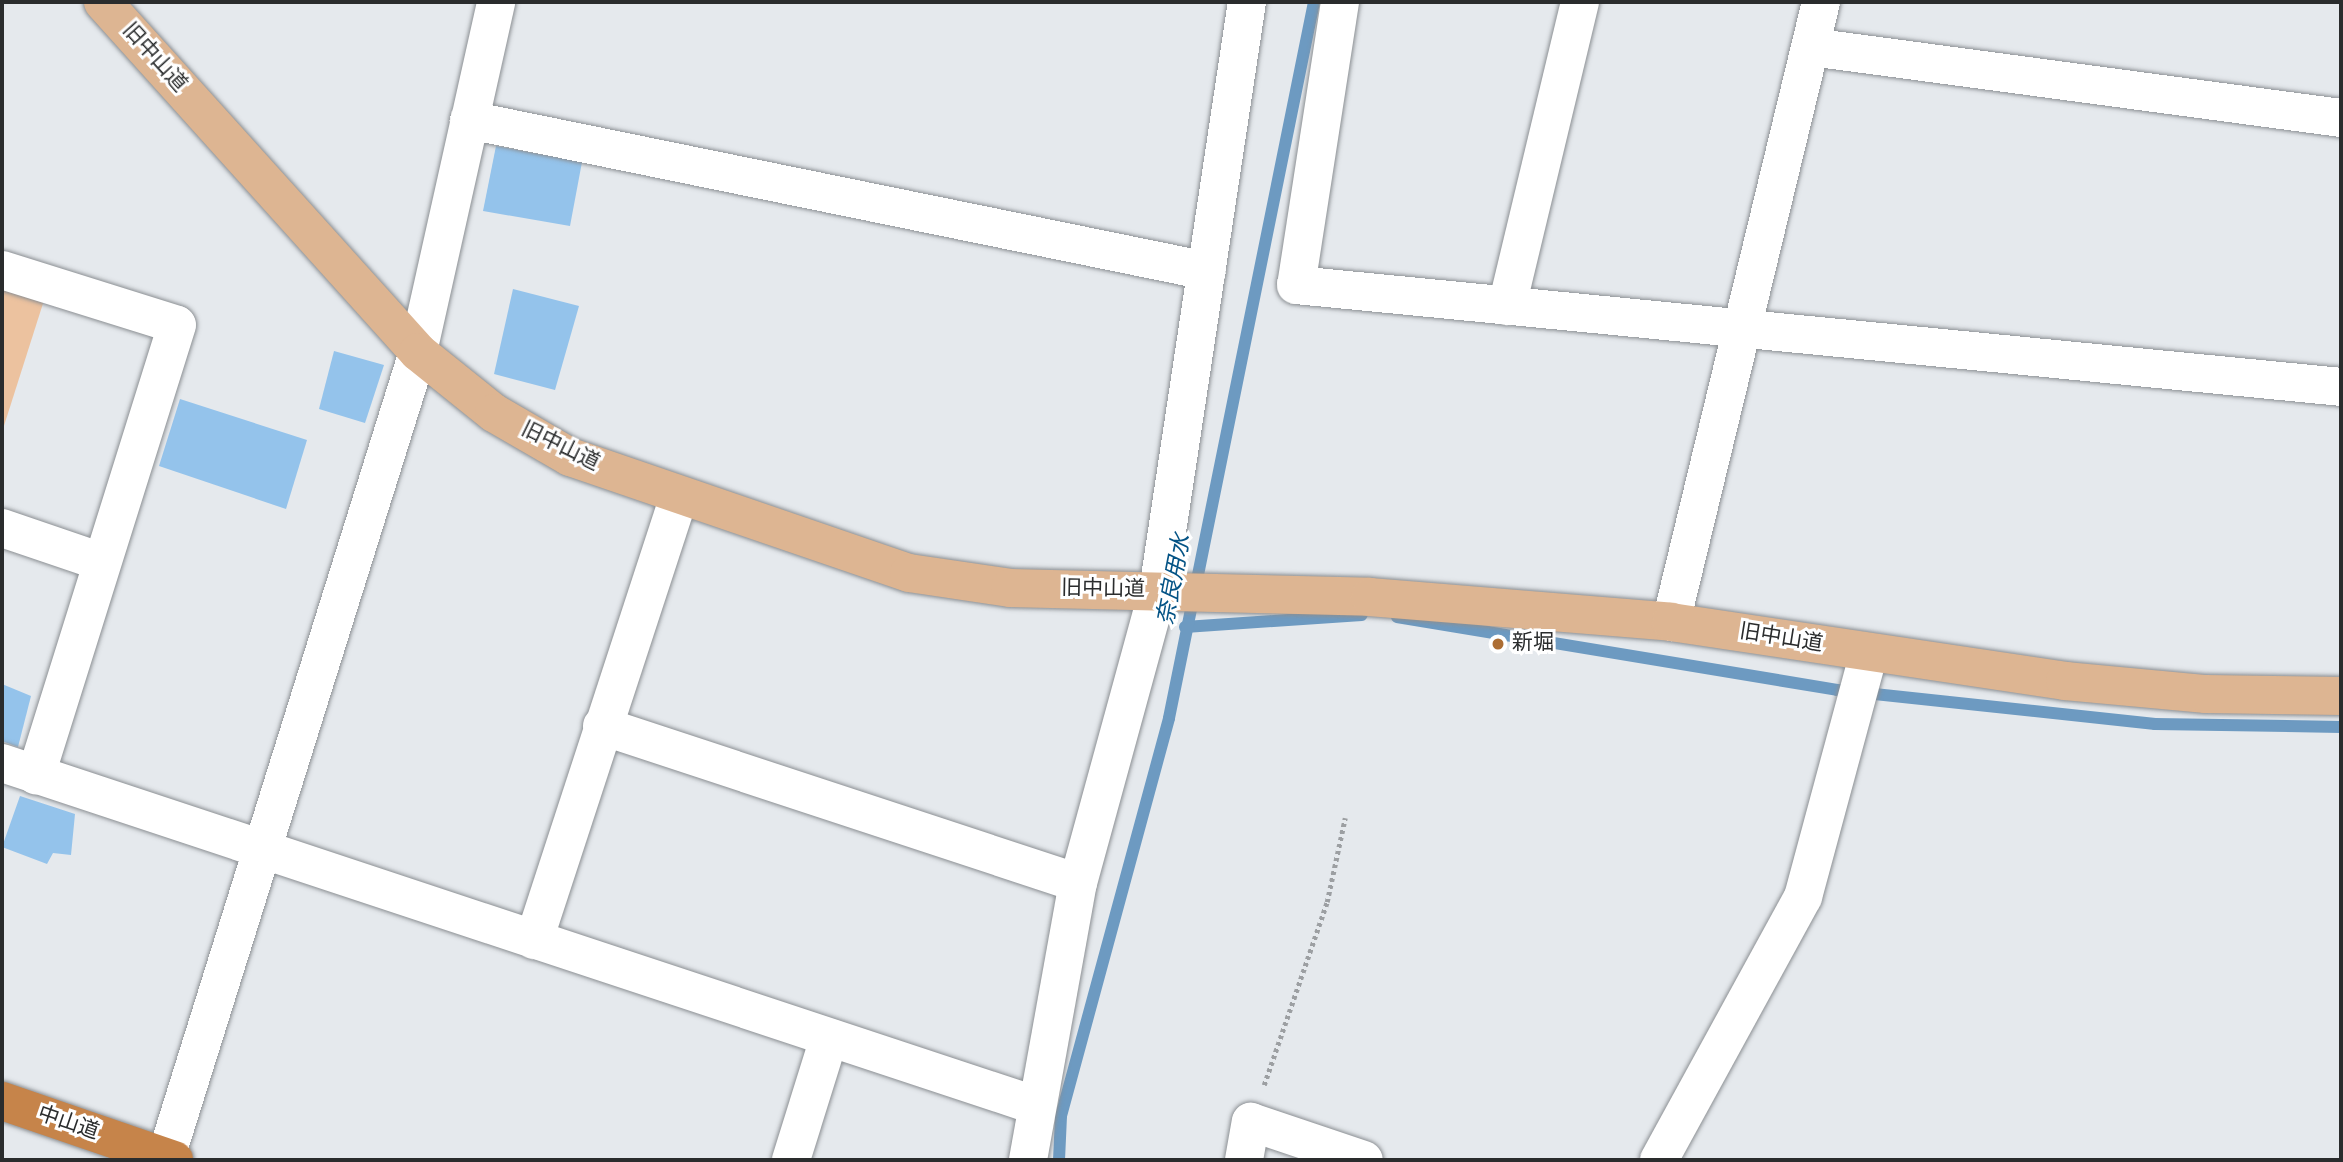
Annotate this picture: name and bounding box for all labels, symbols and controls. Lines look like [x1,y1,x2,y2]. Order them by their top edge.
street label: 旧中山道 [117,18,191,98]
street label: 旧中山道 [517,417,603,477]
water label: 奈良用水 [1154,532,1198,628]
street label: 旧中山道 [1061,577,1145,603]
street label: 旧中山道 [1738,620,1824,658]
place label: 新堀 [1512,631,1554,657]
marker: 新堀 [1490,636,1506,652]
street label: 中山道 [34,1102,102,1146]

